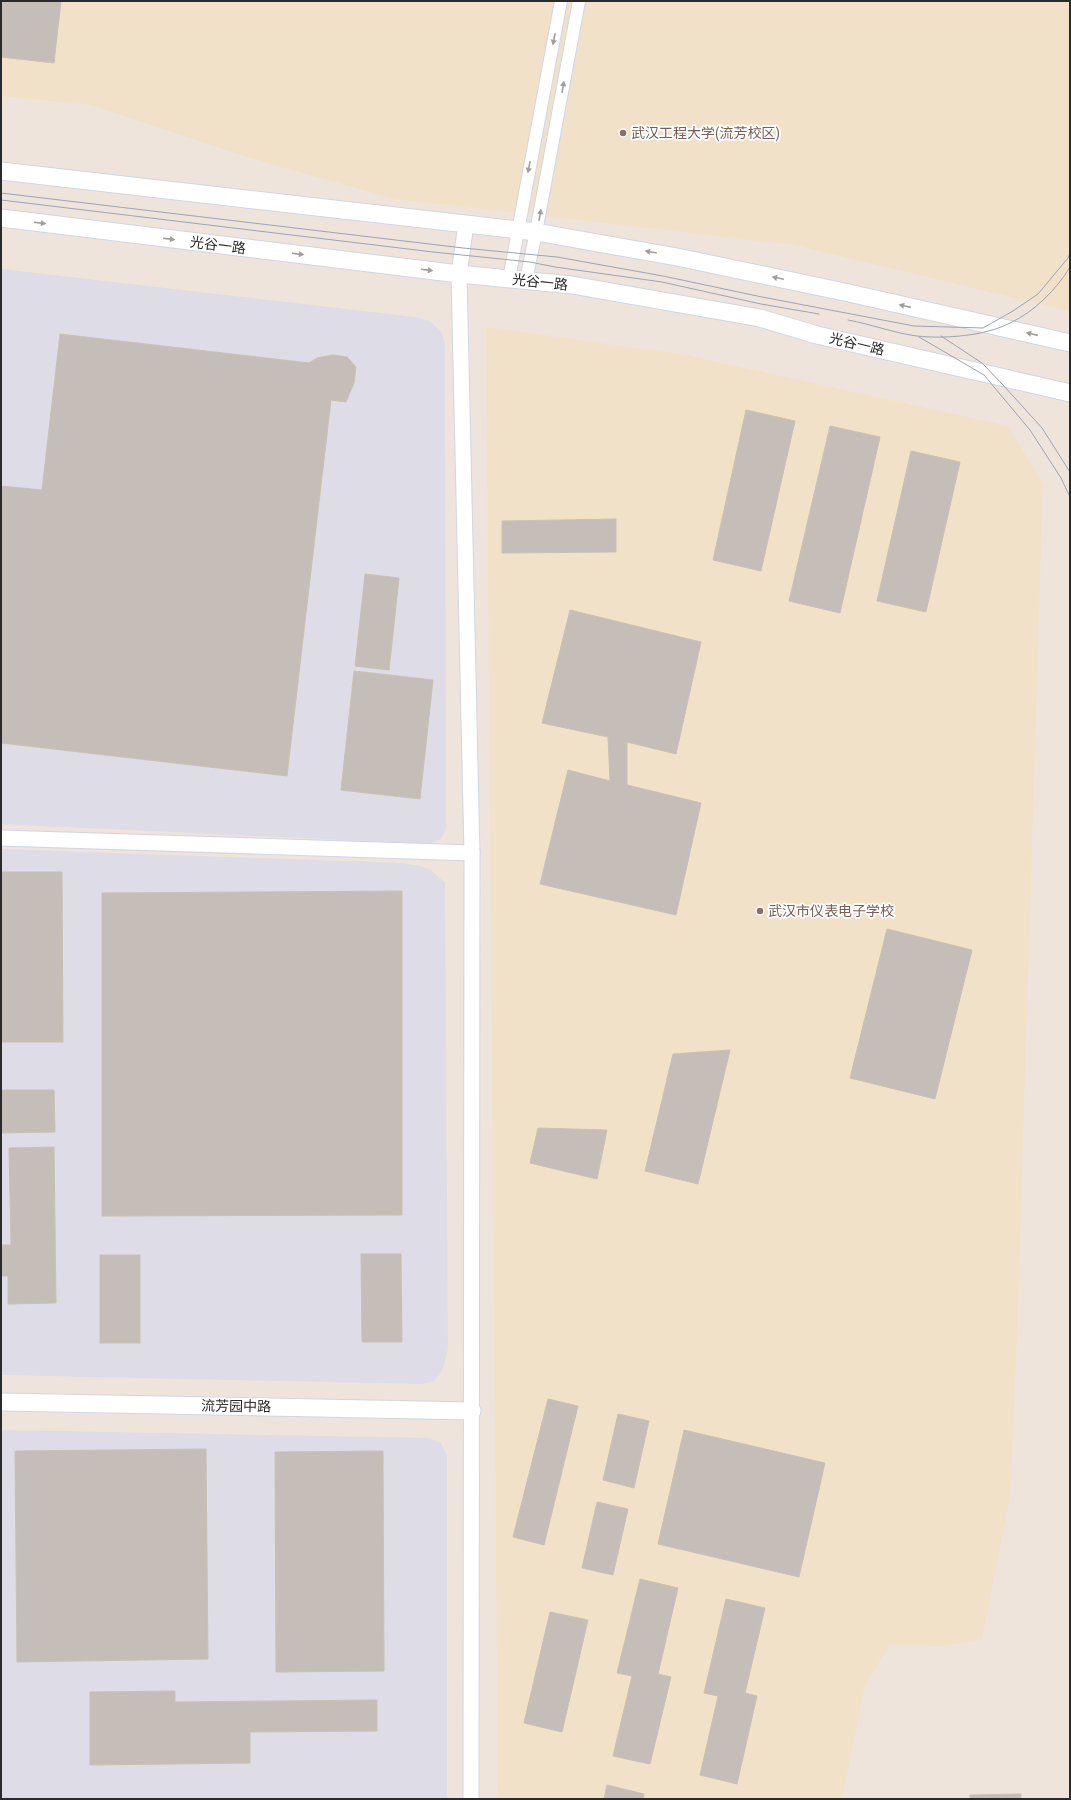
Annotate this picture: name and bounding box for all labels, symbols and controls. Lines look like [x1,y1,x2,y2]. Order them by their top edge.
one-way arrow [550,33,556,45]
one-way arrow [561,81,567,93]
place label: 武汉工程大学(流芳校区) [631,125,780,142]
marker: 武汉工程大学(流芳校区) [618,128,628,138]
one-way arrow [526,161,532,173]
one-way arrow [537,208,543,221]
one-way arrow [34,220,46,226]
street label: 光谷一路 [189,234,247,256]
one-way arrow [163,235,175,242]
one-way arrow [645,249,657,255]
one-way arrow [292,251,304,258]
one-way arrow [421,267,433,273]
street label: 光谷一路 [511,271,569,293]
one-way arrow [772,275,784,281]
one-way arrow [899,302,911,308]
street label: 光谷一路 [828,330,886,358]
one-way arrow [1026,331,1038,337]
place label: 武汉市仪表电子学校 [768,903,894,919]
marker: 武汉市仪表电子学校 [755,906,765,916]
street label: 流芳园中路 [201,1397,271,1415]

